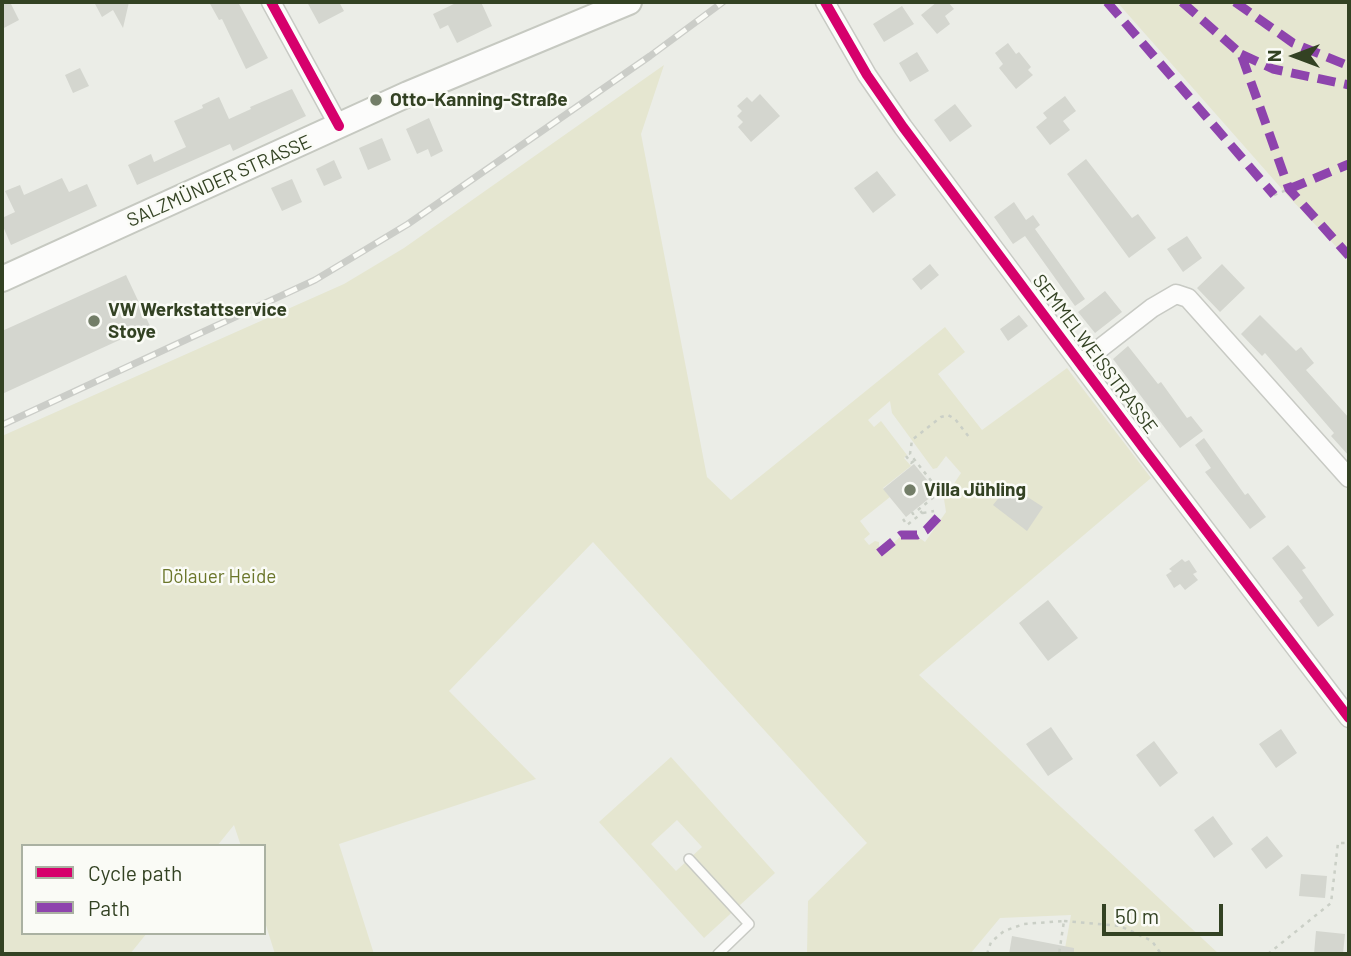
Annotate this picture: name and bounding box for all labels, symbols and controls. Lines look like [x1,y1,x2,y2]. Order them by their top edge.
north arrow [1260,21,1330,91]
text: N [1262,50,1285,62]
place label: Otto-Kanning-Straße [390,89,568,111]
marker: Otto-Kanning-Straße [368,92,384,108]
street label: SALZMÜNDER STRASSE [123,130,315,232]
street label: SEMMELWEISSTRASSE [1028,270,1162,438]
place label: VW Werkstattservice Stoye [108,299,287,343]
marker: VW Werkstattservice Stoye [86,313,102,329]
place label: Villa Jühling [924,479,1026,501]
marker: Villa Jühling [902,482,918,498]
park label: Dölauer Heide [162,566,276,588]
legend [21,844,266,935]
text: Cycle path [88,860,182,885]
scale bar [1106,890,1227,934]
text: Path [88,895,130,920]
text: 50 m [1115,903,1159,928]

